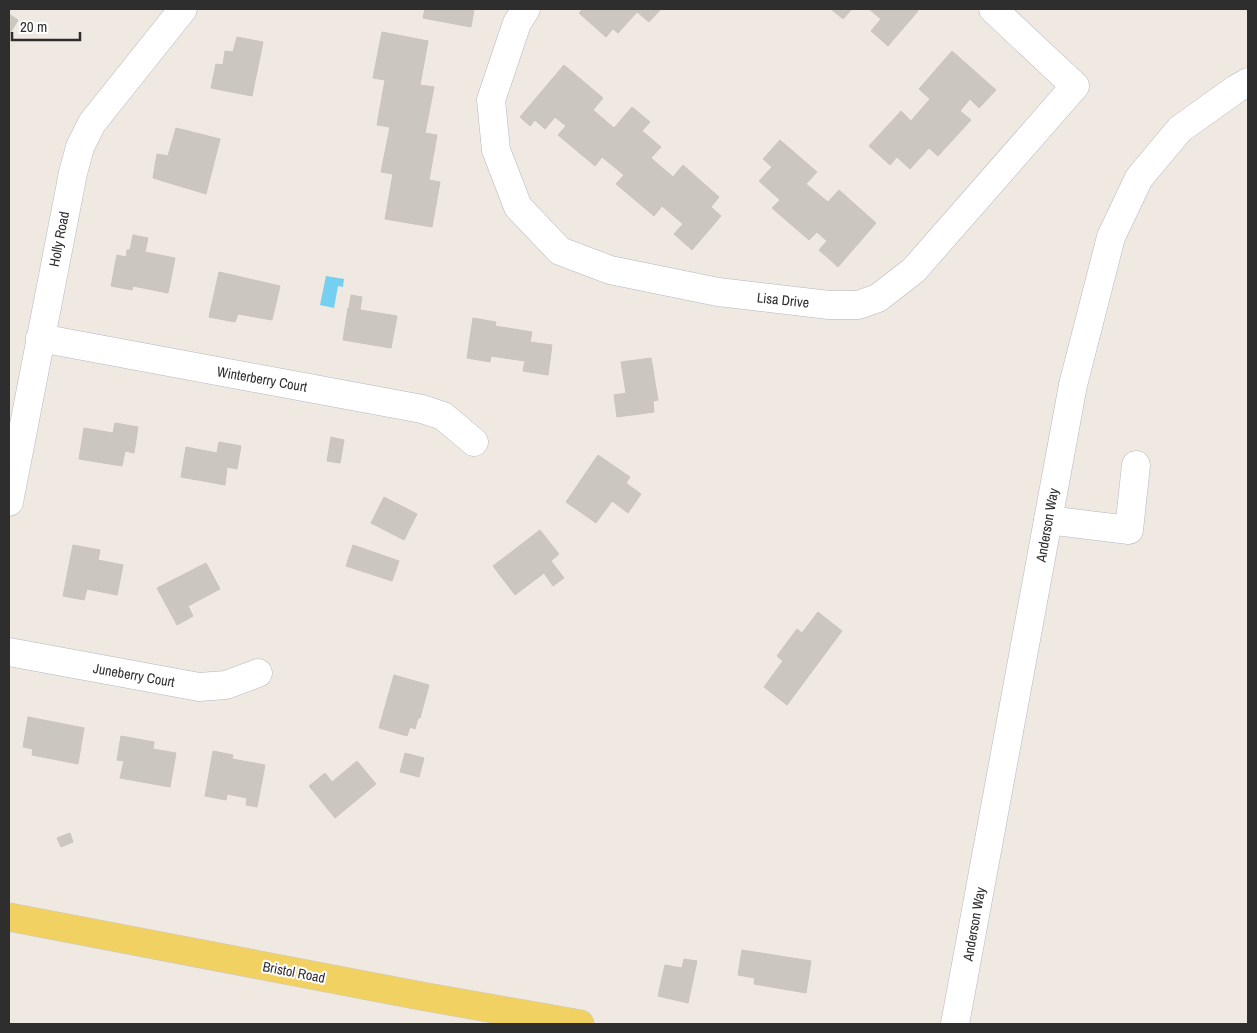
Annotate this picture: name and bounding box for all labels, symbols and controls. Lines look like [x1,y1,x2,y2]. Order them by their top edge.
scale bar [12,10,80,42]
text: 20 m [20,16,47,37]
street label: Holly Road [45,210,73,268]
street label: Lisa Drive [756,288,810,312]
street label: Winterberry Court [216,362,308,396]
street label: Anderson Way [1031,486,1062,564]
street label: Juneberry Court [92,659,176,691]
street label: Anderson Way [958,885,989,963]
street label: Bristol Road [261,957,327,987]

